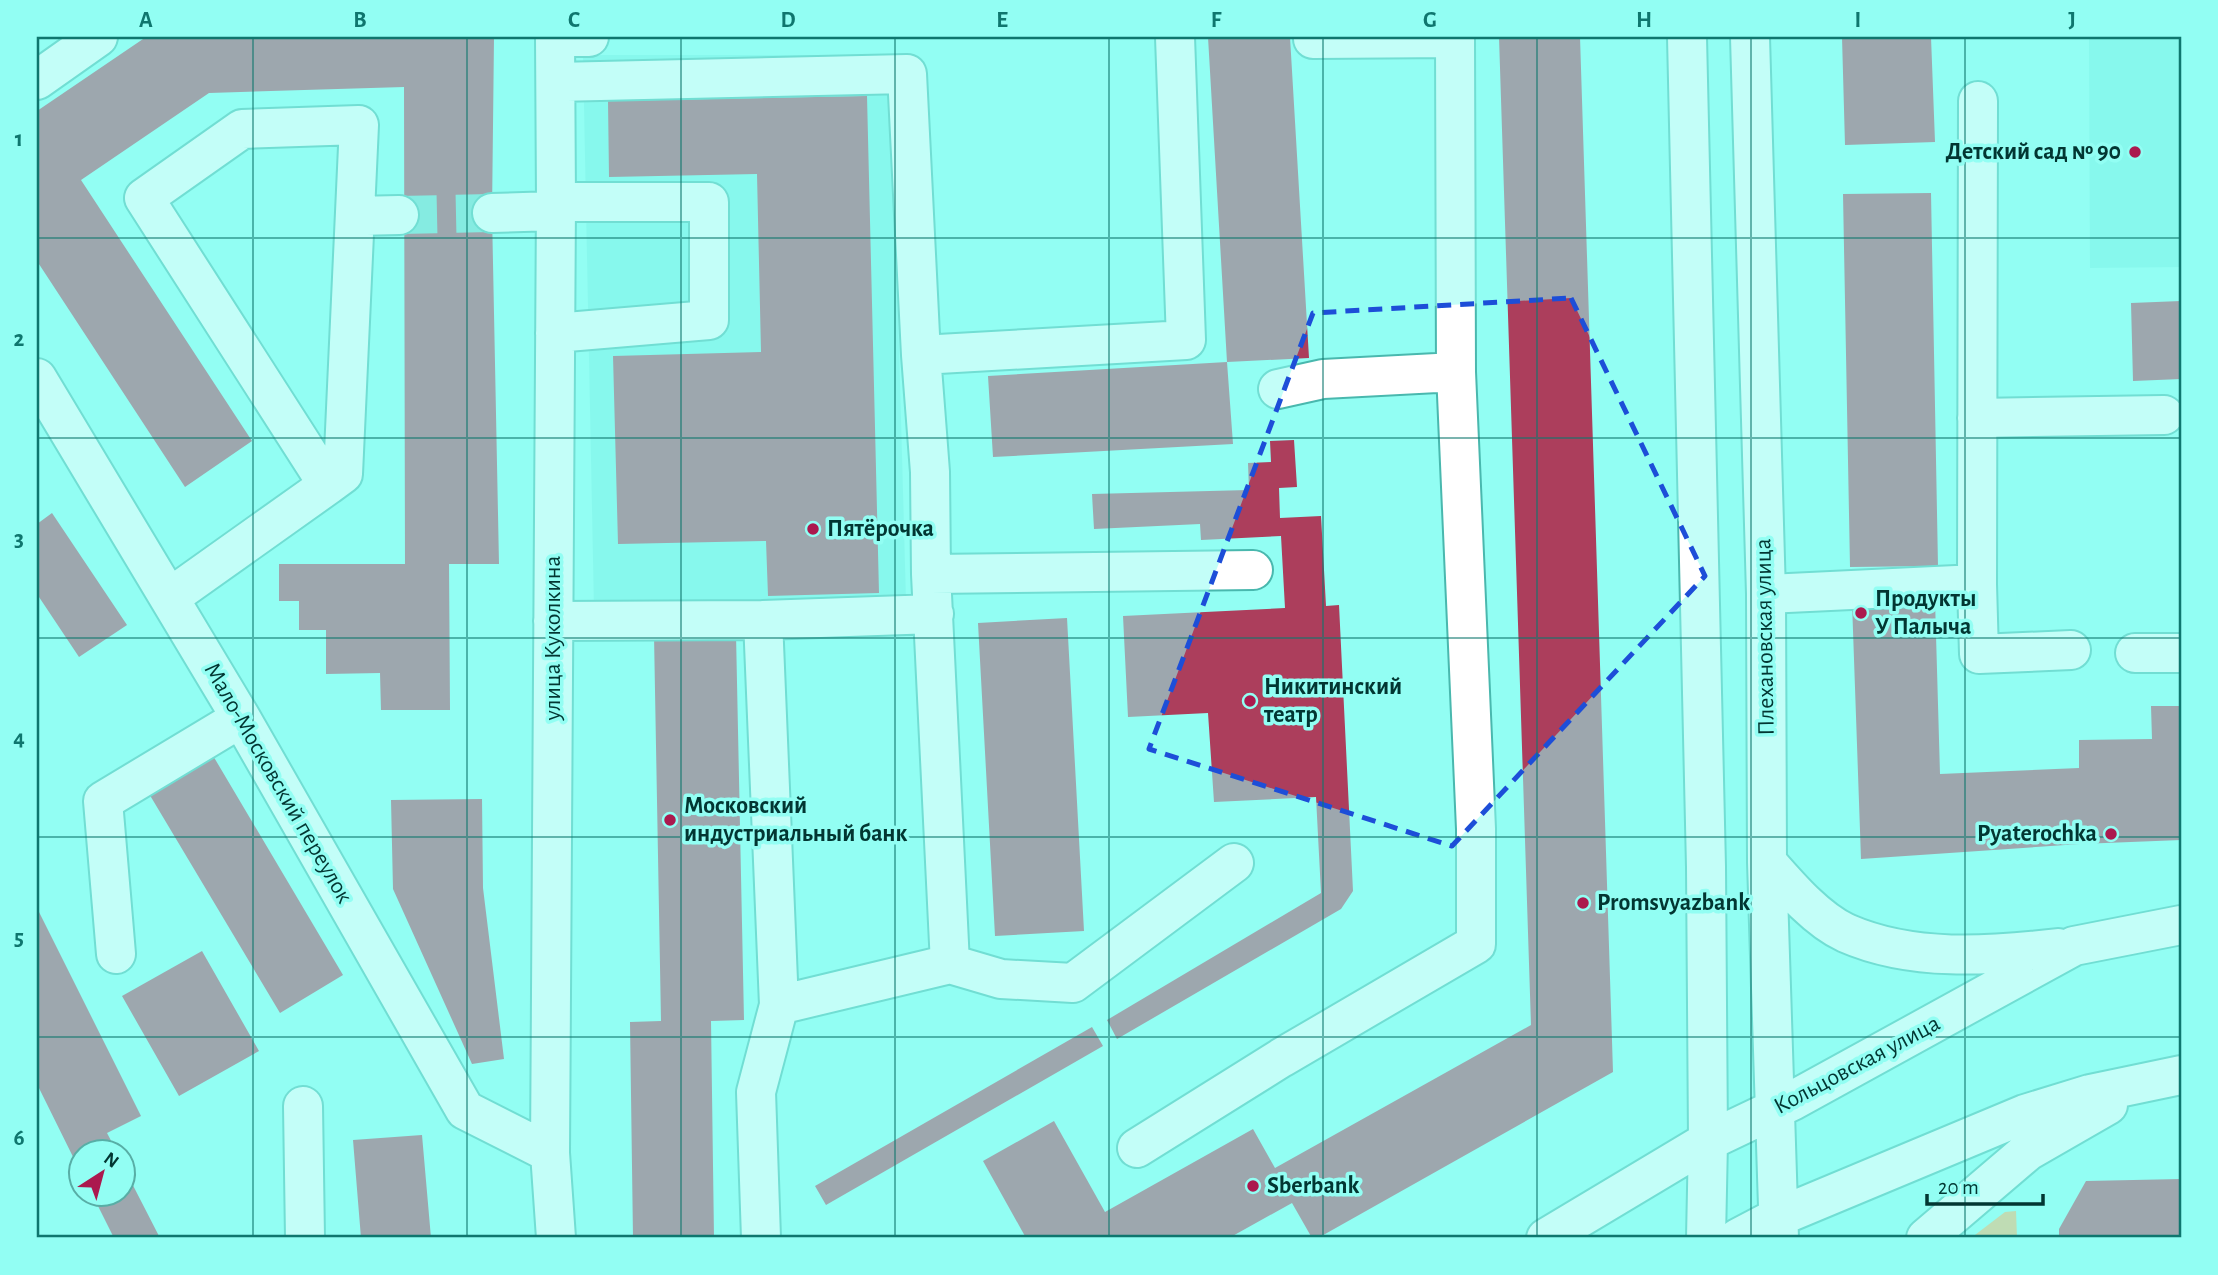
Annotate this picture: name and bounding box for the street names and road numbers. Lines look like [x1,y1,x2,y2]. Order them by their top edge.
street label: Плехановская улица [1751,538,1779,736]
street label: улица Куколкина [541,555,565,721]
street label: Мало-Московский переулок [199,659,357,907]
street label: Кольцовская улица [1770,1011,1944,1119]

